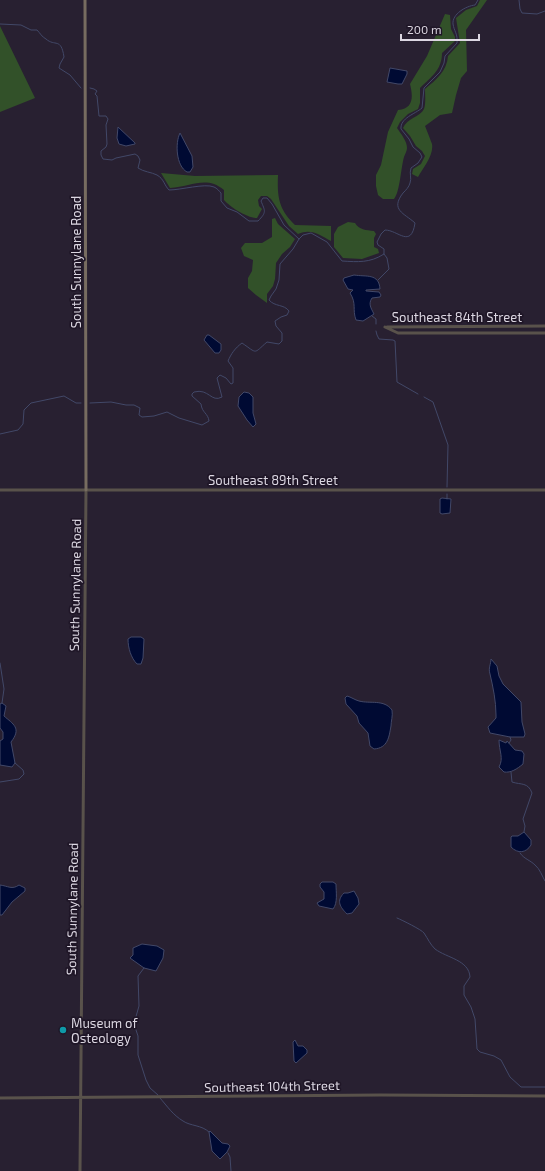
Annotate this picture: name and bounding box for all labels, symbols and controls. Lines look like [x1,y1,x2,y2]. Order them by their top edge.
scale bar [401,16,479,42]
text: 200 m [407,22,441,36]
street label: South Sunnylane Road [68,196,84,328]
street label: Southeast 84th Street [392,309,522,325]
street label: Southeast 89th Street [208,472,338,488]
street label: South Sunnylane Road [66,519,84,651]
street label: South Sunnylane Road [63,843,81,975]
place label: Museum of Osteology [71,1015,138,1046]
marker: Museum of Osteology [58,1025,68,1035]
street label: Southeast 104th Street [204,1077,340,1095]

